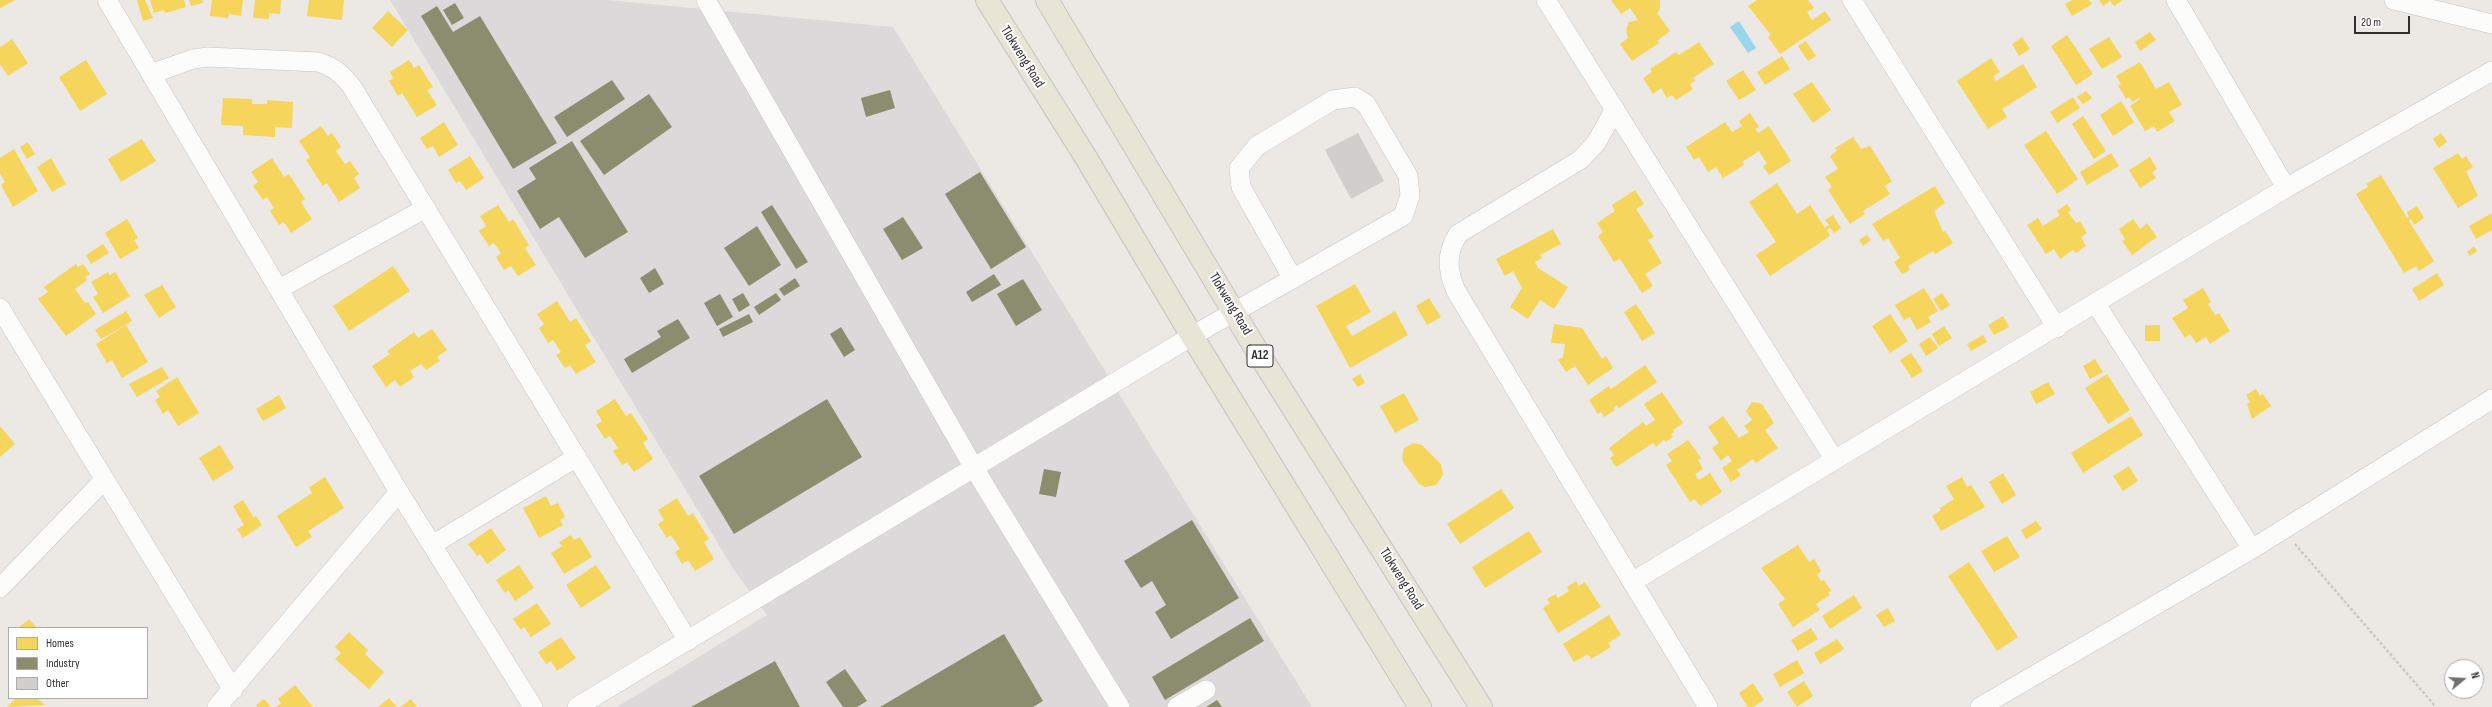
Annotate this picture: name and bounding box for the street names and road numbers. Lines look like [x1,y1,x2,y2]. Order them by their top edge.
street label: Tlokweng Road [996,23,1048,91]
street label: Tlokweng Road [1205,270,1255,338]
road number: A12 [1247,345,1273,367]
street label: Tlokweng Road [1375,545,1427,613]

